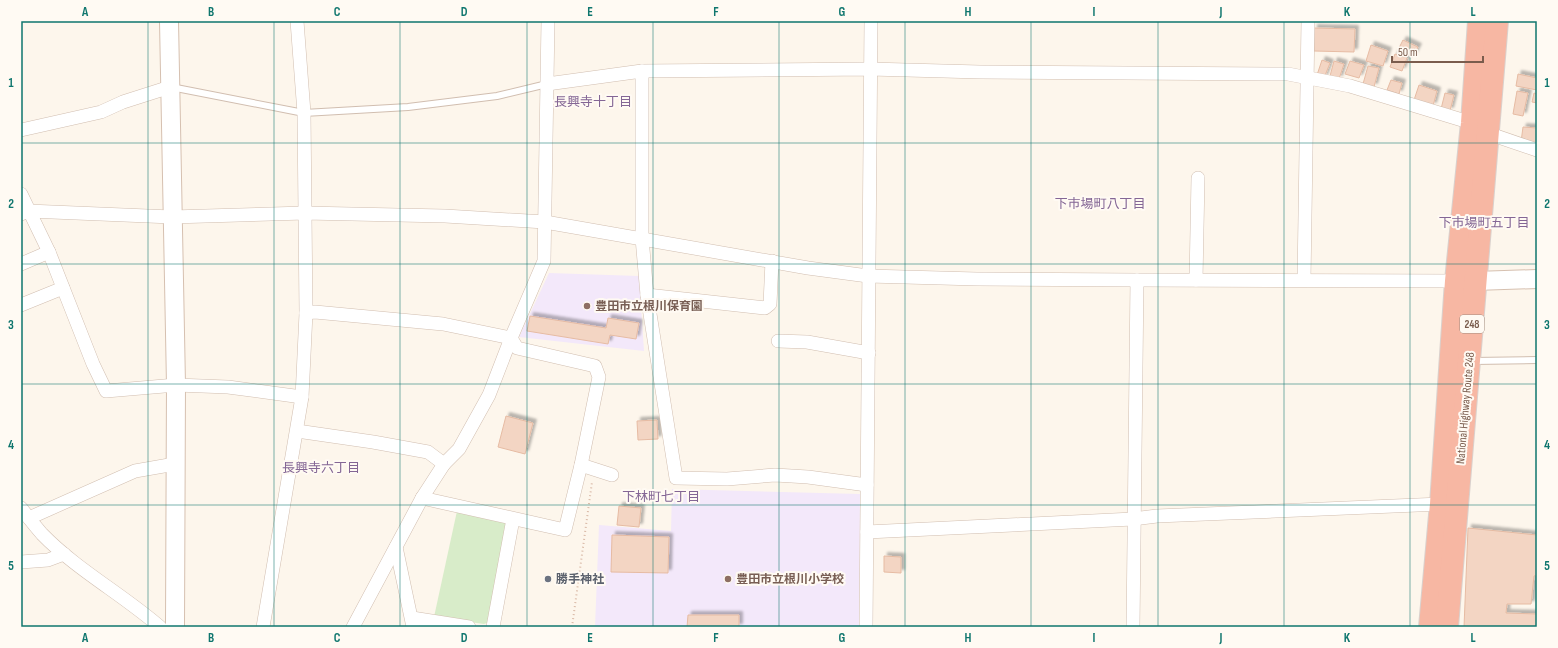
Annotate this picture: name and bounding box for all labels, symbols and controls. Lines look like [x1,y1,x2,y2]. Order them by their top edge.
text: A [81,4,89,20]
text: B [208,4,214,20]
text: C [334,4,341,20]
text: D [461,4,468,20]
text: E [587,4,593,20]
text: F [713,4,719,20]
text: G [839,4,846,20]
text: H [965,4,972,20]
text: I [1093,4,1096,20]
text: J [1219,4,1223,20]
text: K [1344,4,1351,20]
text: L [1470,4,1476,20]
scale bar [1392,38,1483,64]
text: 50 m [1398,45,1418,60]
text: 1 [8,75,14,91]
text: 1 [1544,75,1550,91]
district label: 長興寺十丁目 [554,94,632,110]
text: 2 [8,196,14,212]
district label: 下市場町八丁目 [1054,196,1146,212]
text: 2 [1544,196,1550,212]
district label: 下市場町五丁目 [1438,215,1530,231]
place label: 豊田市立根川保育園 [595,299,703,314]
marker: 豊田市立根川保育園 [582,301,592,311]
road number: 248 [1460,315,1484,333]
text: 3 [8,317,14,333]
text: 3 [1544,317,1550,333]
street label: National Highway Route 248 [1453,351,1478,465]
text: 4 [8,437,14,453]
text: 4 [1544,437,1550,453]
district label: 長興寺六丁目 [282,460,360,476]
district label: 下林町七丁目 [622,489,700,505]
text: 5 [8,558,14,574]
text: 5 [1544,558,1550,574]
place label: 勝手神社 [556,572,604,587]
place label: 豊田市立根川小学校 [736,572,844,587]
marker: 勝手神社 [543,574,553,584]
marker: 豊田市立根川小学校 [723,574,733,584]
text: A [81,630,89,646]
text: B [208,630,214,646]
text: C [334,630,341,646]
text: D [461,630,468,646]
text: E [587,630,593,646]
text: F [713,630,719,646]
text: G [839,630,846,646]
text: H [965,630,972,646]
text: I [1093,630,1096,646]
text: J [1219,630,1223,646]
text: K [1344,630,1351,646]
text: L [1470,630,1476,646]

